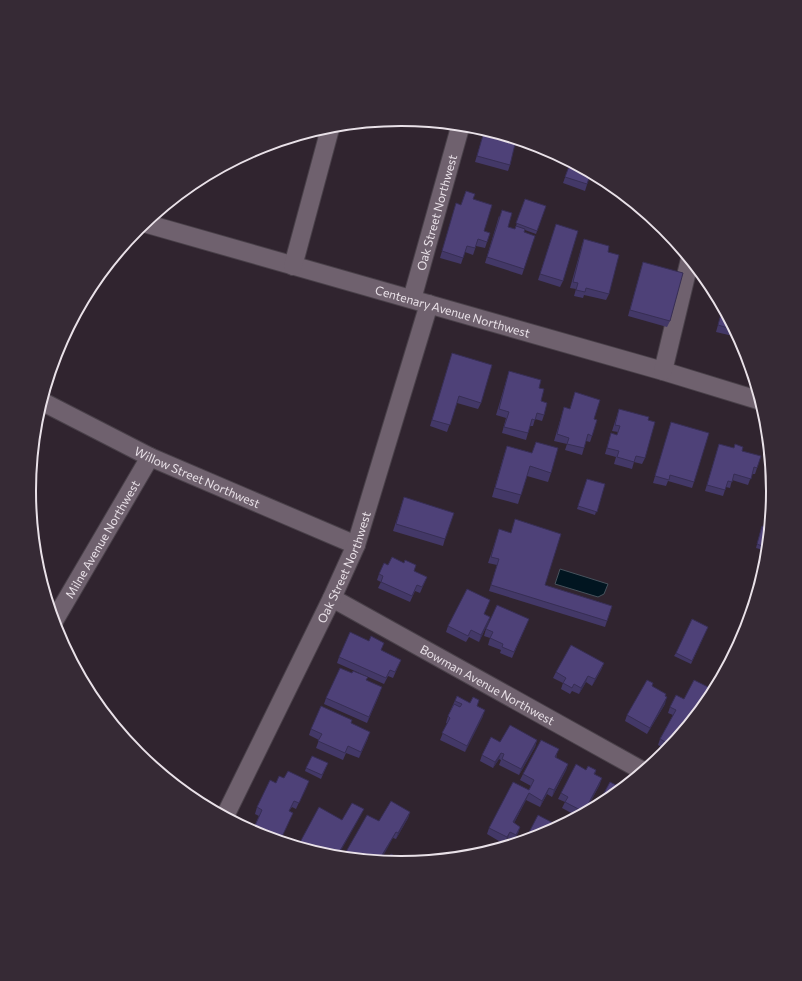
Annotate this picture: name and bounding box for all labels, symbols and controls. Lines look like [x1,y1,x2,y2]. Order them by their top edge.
street label: Oak Street Northwest [413,153,459,272]
street label: Centenary Avenue Northwest [374,282,532,340]
street label: Willow Street Northwest [132,443,262,510]
street label: Milne Avenue Northwest [62,477,142,601]
street label: Oak Street Northwest [314,509,373,625]
street label: Bowman Avenue Northwest [418,642,557,728]

